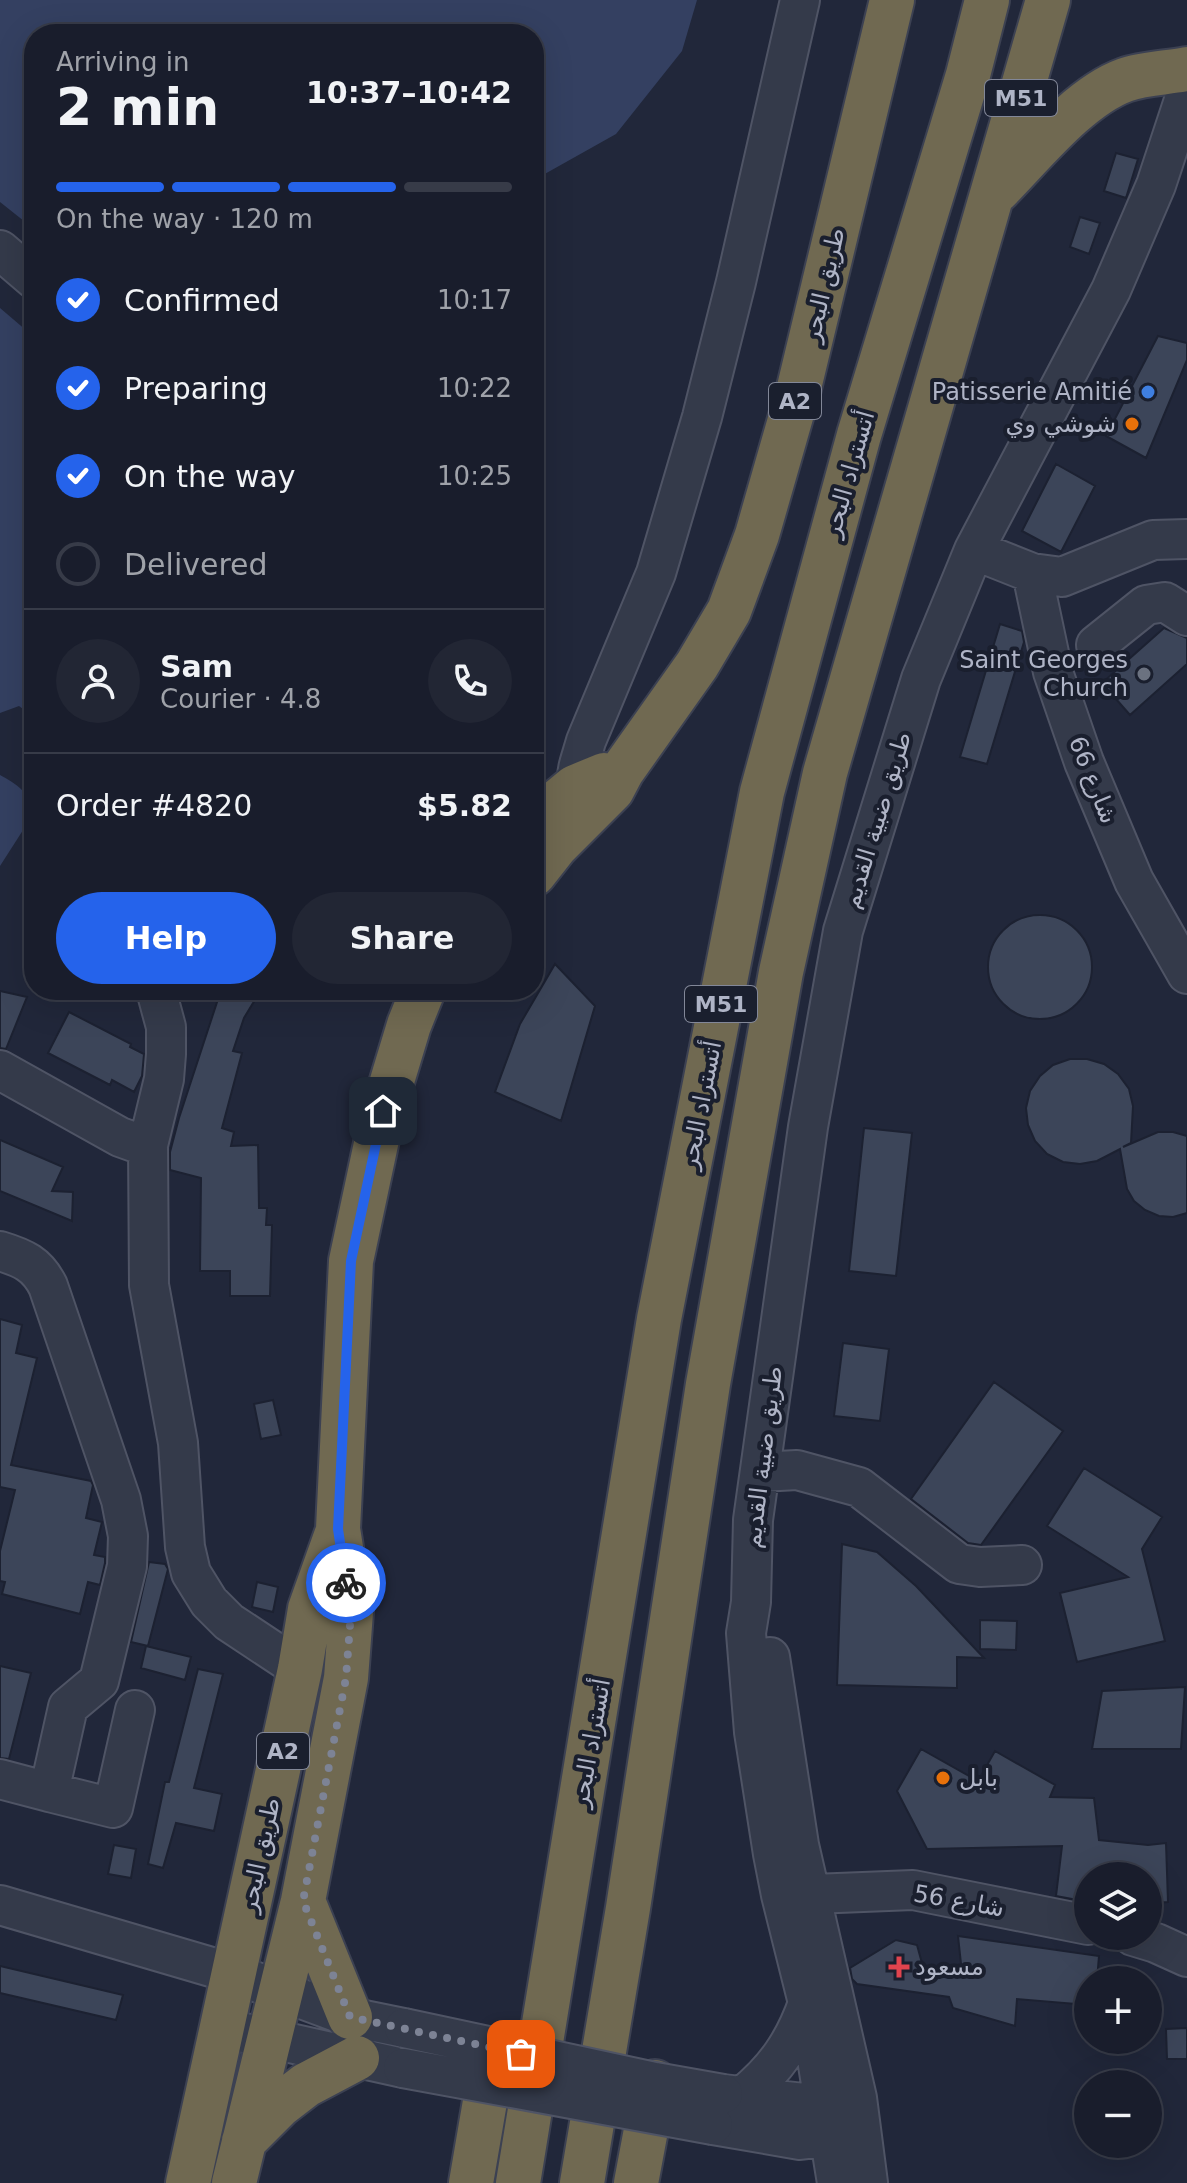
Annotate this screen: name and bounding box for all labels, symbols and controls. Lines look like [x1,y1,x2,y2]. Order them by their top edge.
text: Arriving in [56,47,190,77]
text: 10:37–10:42 [306,75,512,110]
text: 2 min [56,77,219,137]
road number: M51 [985,80,1057,116]
text: On the way · 120 m [56,204,313,234]
street label: طريق البحر [797,225,851,346]
icon: check [56,278,100,322]
text: Confirmed [124,283,280,318]
text: 10:17 [437,285,512,315]
icon: check [56,366,100,410]
text: Preparing [124,371,268,406]
text: 10:22 [437,373,512,403]
place label: Patisserie Amitié [932,378,1132,406]
road number: A2 [769,383,821,419]
marker: Patisserie Amitié [1139,383,1157,401]
street label: أتستراد البحر [815,407,880,541]
place label: شوشي وي [1005,410,1116,438]
marker: شوشي وي [1123,415,1141,433]
icon: check [56,454,100,498]
text: On the way [124,459,296,494]
text: 10:25 [437,461,512,491]
text: Delivered [124,547,268,582]
button: person [56,639,140,723]
button: phone [428,639,512,723]
place label: Saint Georges Church [959,646,1128,702]
text: Sam [160,649,233,684]
marker: Saint Georges Church [1135,665,1153,683]
text: Courier · 4.8 [160,684,321,714]
street label: طريق ضبية القديم [837,728,917,912]
street label: شارع 66 [1063,732,1123,828]
text: Order #4820 [56,788,252,823]
text: $5.82 [417,788,512,823]
button: Help [56,892,276,984]
button: Share [292,892,512,984]
road number: M51 [685,986,757,1022]
street label: أتستراد البحر [673,1038,727,1173]
pin [349,1077,417,1145]
icon: home [361,1089,405,1133]
street label: طريق ضبية القديم [738,1364,788,1550]
courier [306,1543,386,1623]
icon: bike [324,1561,368,1605]
street label: أتستراد البحر [564,1676,616,1811]
road number: A2 [257,1733,309,1769]
place label: بابل [959,1764,998,1792]
marker: بابل [934,1769,952,1787]
street label: طريق البحر [234,1795,286,1916]
map controls [1074,1862,1162,2158]
button: layers [1074,1862,1162,1950]
street label: شارع 56 [912,1879,1006,1923]
place label: مسعود [915,1953,984,1981]
marker: مسعود [890,1958,908,1976]
button: + [1074,1966,1162,2054]
pin [487,2020,555,2088]
icon: bag [499,2032,543,2076]
button: − [1074,2070,1162,2158]

